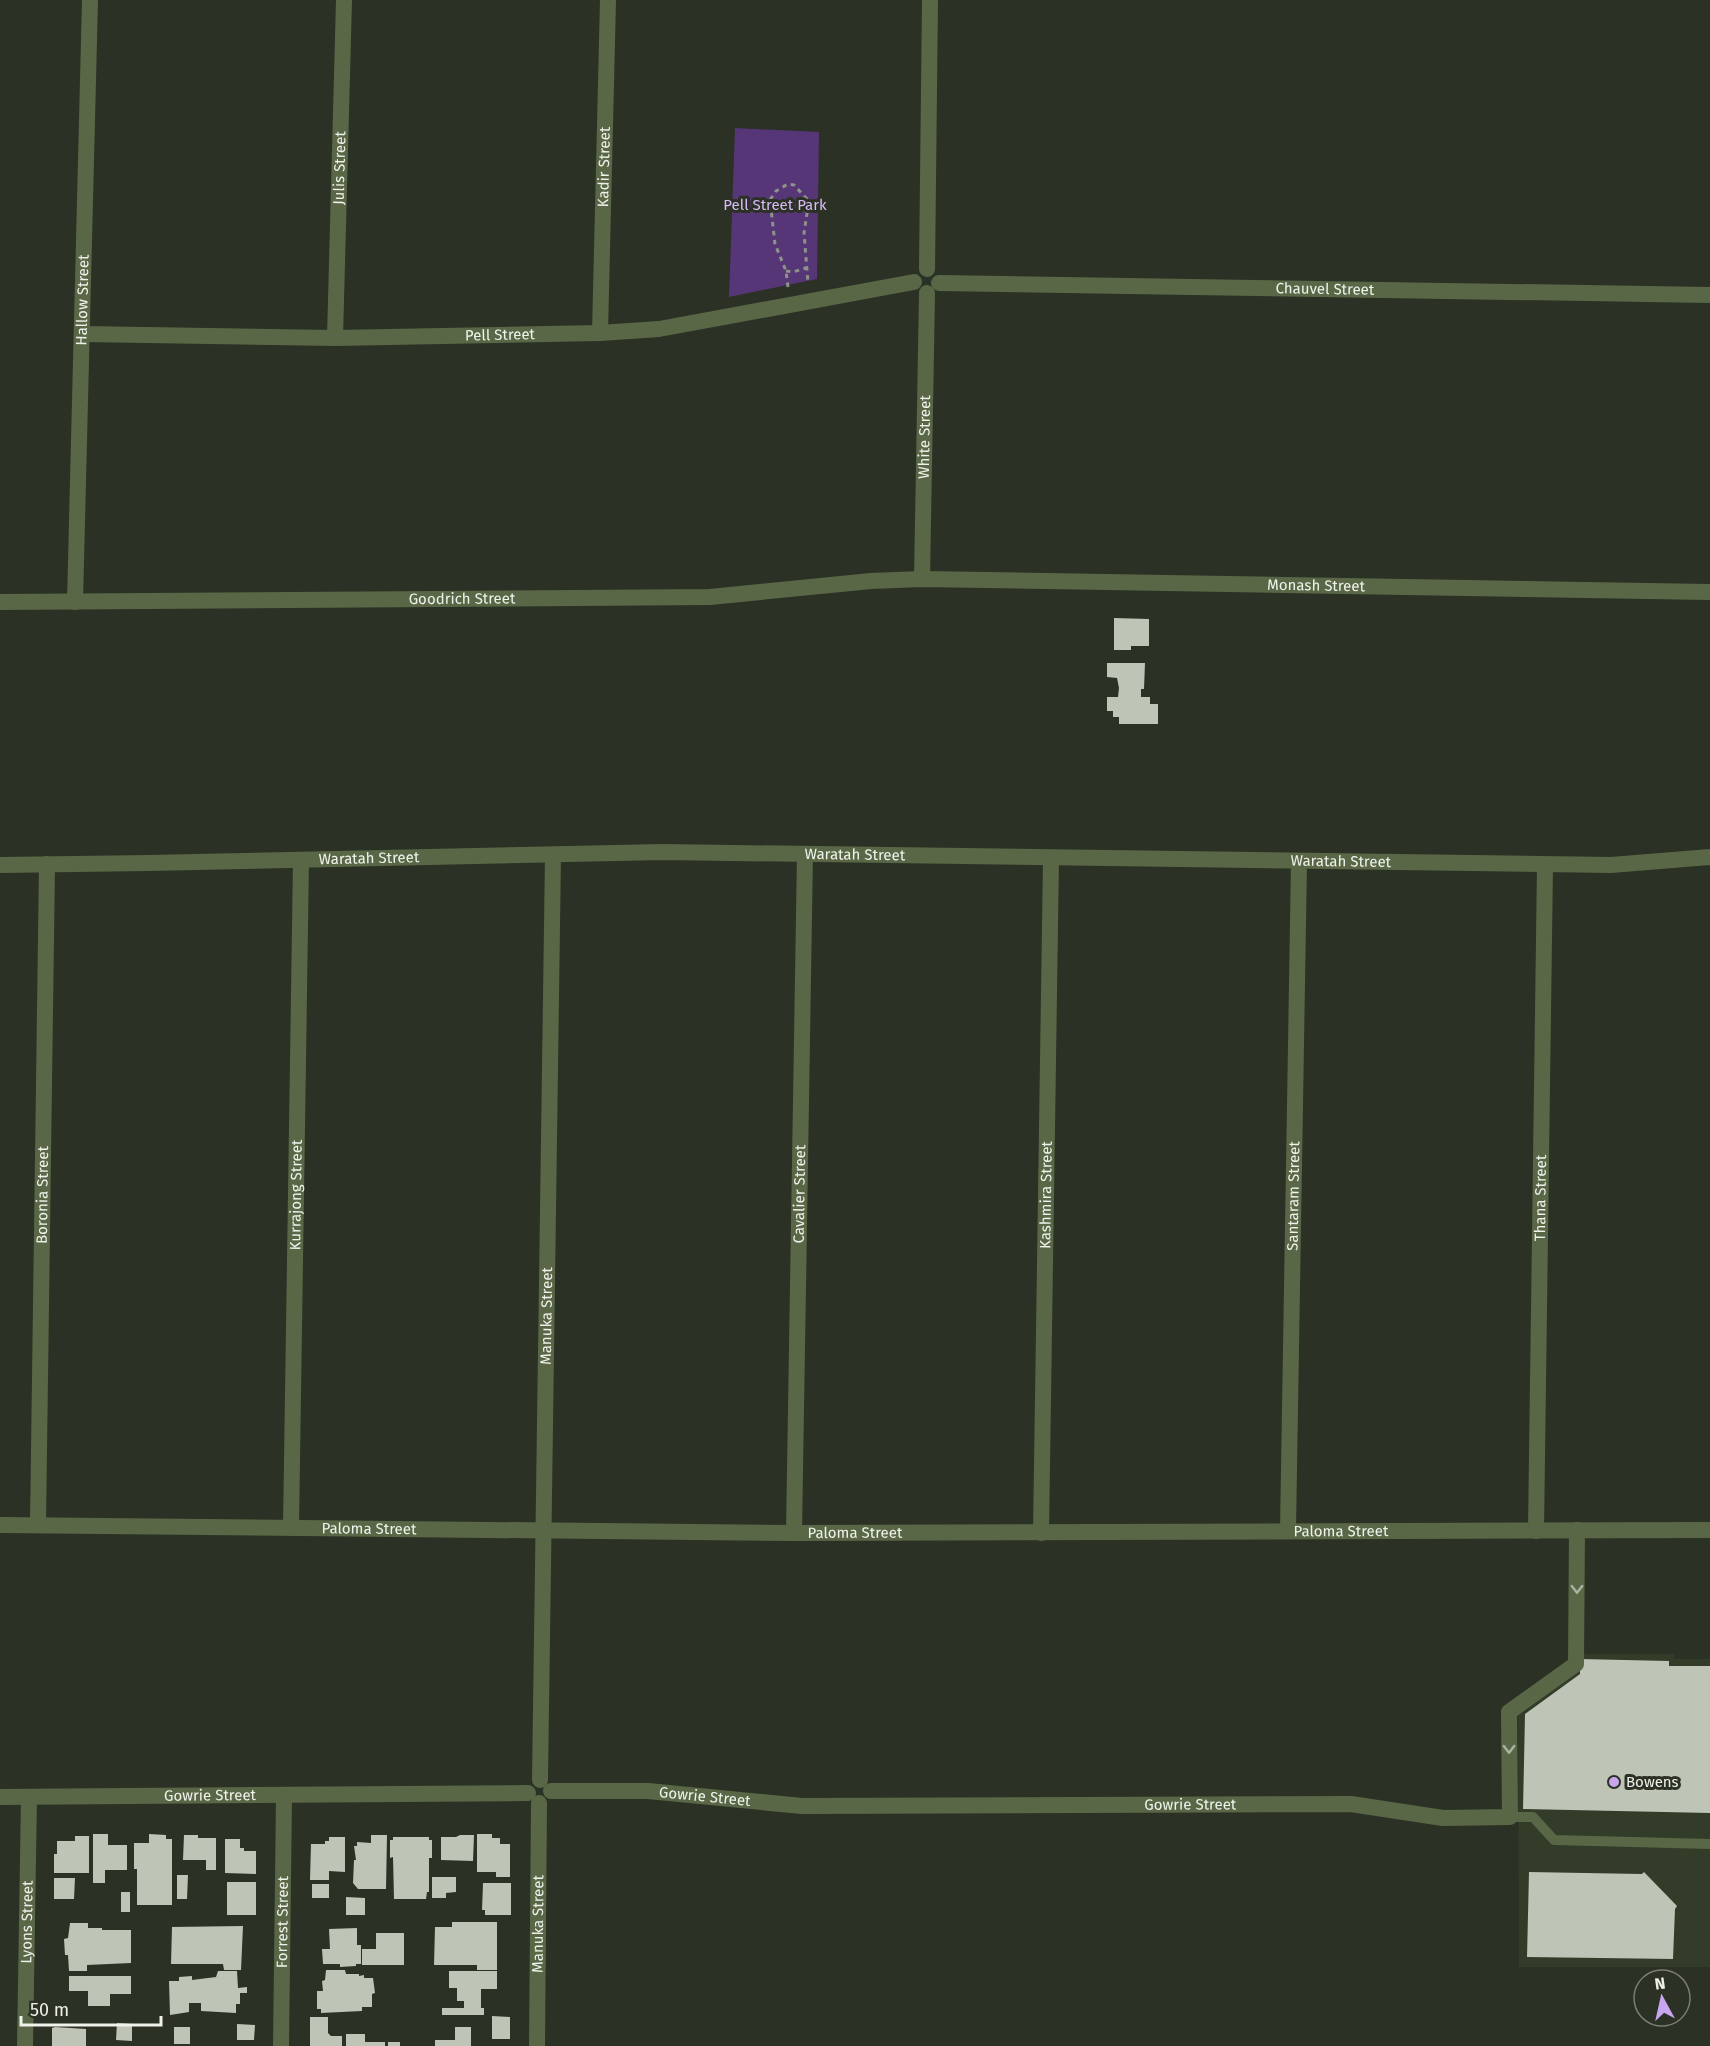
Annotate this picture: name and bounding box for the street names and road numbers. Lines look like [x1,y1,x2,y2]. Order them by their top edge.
street label: Kadir Street [594,126,614,208]
street label: Julis Street [330,130,350,205]
street label: Hallow Street [72,254,93,346]
street label: Chauvel Street [1276,279,1375,299]
street label: Pell Street [465,325,536,345]
street label: White Street [915,395,934,479]
street label: Monash Street [1267,576,1366,595]
street label: Goodrich Street [409,589,516,608]
street label: Waratah Street [804,845,906,864]
street label: Waratah Street [318,848,420,868]
street label: Waratah Street [1290,852,1392,871]
street label: Kurrajong Street [286,1139,306,1251]
street label: Kashmira Street [1036,1140,1056,1249]
street label: Santaram Street [1284,1140,1303,1251]
street label: Cavalier Street [790,1144,809,1244]
street label: Boronia Street [33,1145,52,1244]
street label: Thana Street [1531,1154,1550,1241]
street label: Manuka Street [537,1266,556,1365]
street label: Paloma Street [322,1519,417,1538]
street label: Paloma Street [1294,1522,1389,1540]
street label: Paloma Street [808,1524,903,1542]
street label: Gowrie Street [658,1783,752,1810]
street label: Gowrie Street [164,1786,257,1805]
street label: Gowrie Street [1144,1795,1237,1814]
street label: Manuka Street [529,1874,547,1973]
street label: Forrest Street [273,1875,292,1968]
street label: Lyons Street [17,1880,37,1964]

